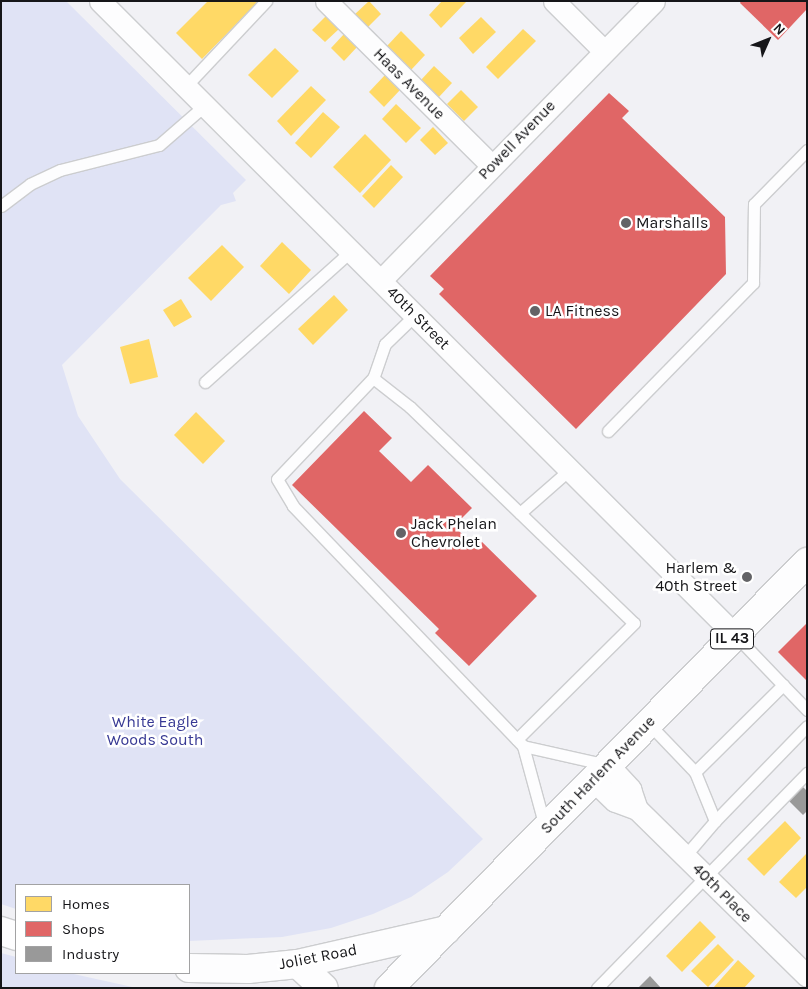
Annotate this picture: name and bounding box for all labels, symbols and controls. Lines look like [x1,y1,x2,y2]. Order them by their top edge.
north arrow [743,15,793,65]
text: N [770,20,789,39]
street label: Haas Avenue [369,44,449,124]
street label: Powell Avenue [474,96,560,184]
place label: Marshalls [636,213,708,233]
marker: Marshalls [620,217,632,229]
street label: 40th Street [382,282,454,354]
place label: LA Fitness [545,301,619,321]
marker: LA Fitness [529,305,541,317]
place label: Jack Phelan Chevrolet [411,514,497,552]
marker: Jack Phelan Chevrolet [395,527,407,539]
place label: Harlem & 40th Street [655,558,737,596]
marker: Harlem & 40th Street [741,571,753,583]
road number: IL 43 [710,626,754,652]
park label: White Eagle Woods South [107,712,203,750]
street label: South Harlem Avenue [537,712,659,838]
street label: 40th Place [688,859,756,927]
legend [15,884,190,974]
text: Homes [62,895,110,913]
text: Shops [62,920,105,938]
street label: Joliet Road [277,940,359,974]
text: Industry [62,945,119,963]

